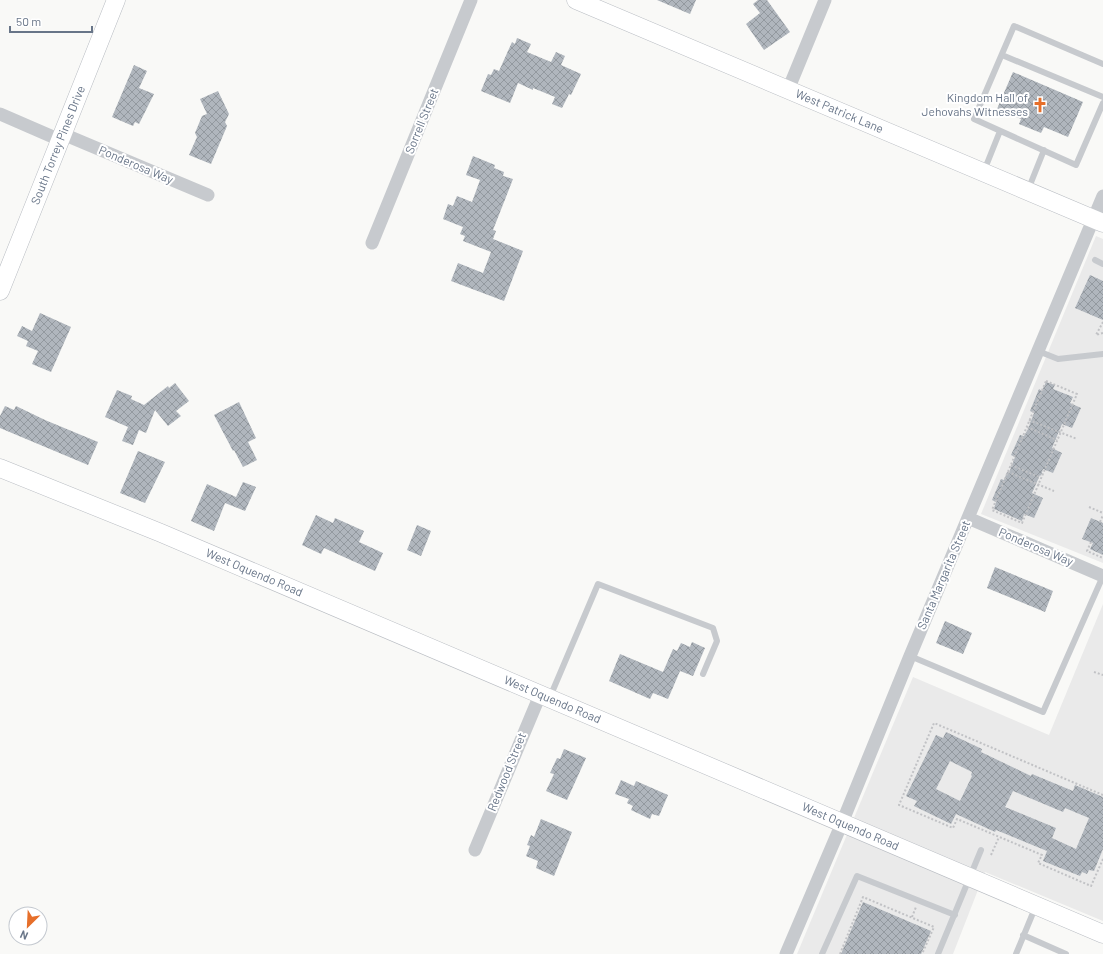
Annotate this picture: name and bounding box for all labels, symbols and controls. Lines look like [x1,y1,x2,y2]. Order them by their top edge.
scale bar [10,8,92,34]
text: 50 m [16,14,41,28]
street label: South Torrey Pines Drive [27,83,87,206]
street label: Sorrell Street [402,86,441,155]
street label: West Patrick Lane [794,86,886,135]
place label: Kingdom Hall of Jehovahs Witnesses [922,90,1028,118]
church icon: Kingdom Hall of Jehovahs Witnesses [1031,96,1049,114]
street label: Ponderosa Way [97,142,176,186]
street label: Santa Margarita Street [914,518,972,631]
street label: Ponderosa Way [997,524,1076,568]
street label: West Oquendo Road [204,545,305,599]
street label: West Oquendo Road [502,672,603,726]
street label: Redwood Street [484,730,528,813]
street label: West Oquendo Road [800,799,902,852]
north arrow [8,906,48,946]
text: N [18,928,30,943]

